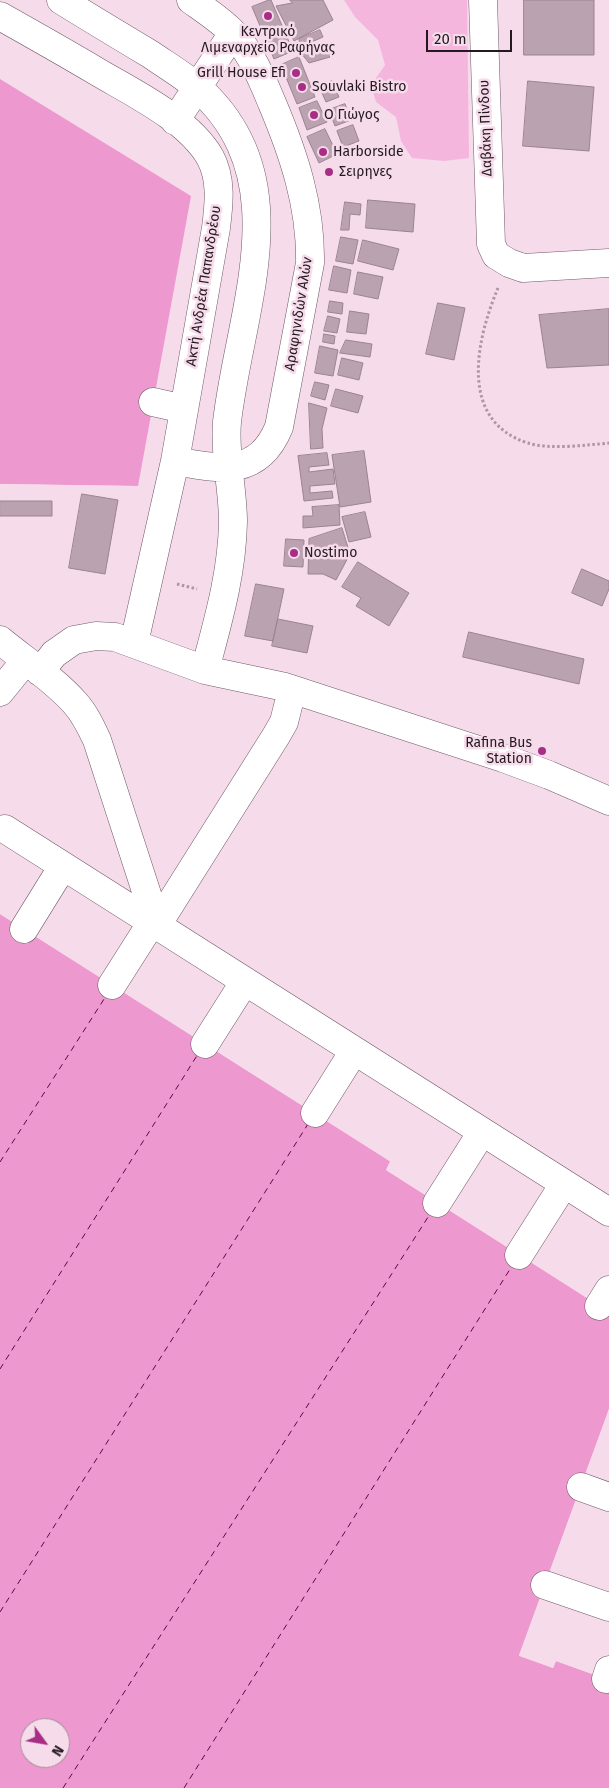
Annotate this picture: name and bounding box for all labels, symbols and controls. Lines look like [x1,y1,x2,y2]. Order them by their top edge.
marker: Κεντρικό Λιμεναρχείο Ραφήνας [262,10,274,22]
scale bar [429,20,515,52]
place label: Κεντρικό Λιμεναρχείο Ραφήνας [201,24,335,56]
text: 20 m [434,30,467,48]
place label: Grill House Efi [197,65,286,81]
marker: Grill House Efi [290,67,302,79]
place label: Souvlaki Bistro [312,79,407,95]
street label: Δαβάκη Πίνδου [476,79,496,177]
marker: Souvlaki Bistro [296,81,308,93]
place label: Ο Γιώγος [324,107,379,123]
marker: Ο Γιώγος [308,109,320,121]
place label: Harborside [333,144,404,160]
marker: Harborside [317,146,329,158]
place label: Σειρηνες [339,164,392,180]
marker: Σειρηνες [323,166,335,178]
street label: Ακτή Ανδρέα Παπανδρέου [183,204,225,368]
street label: Αραφηνιδών Αλών [282,256,316,372]
place label: Nostimo [304,545,357,561]
marker: Nostimo [288,547,300,559]
place label: Rafina Bus Station [465,735,532,768]
marker: Rafina Bus Station [536,745,548,757]
north arrow [20,1718,70,1768]
text: N [48,1742,67,1759]

